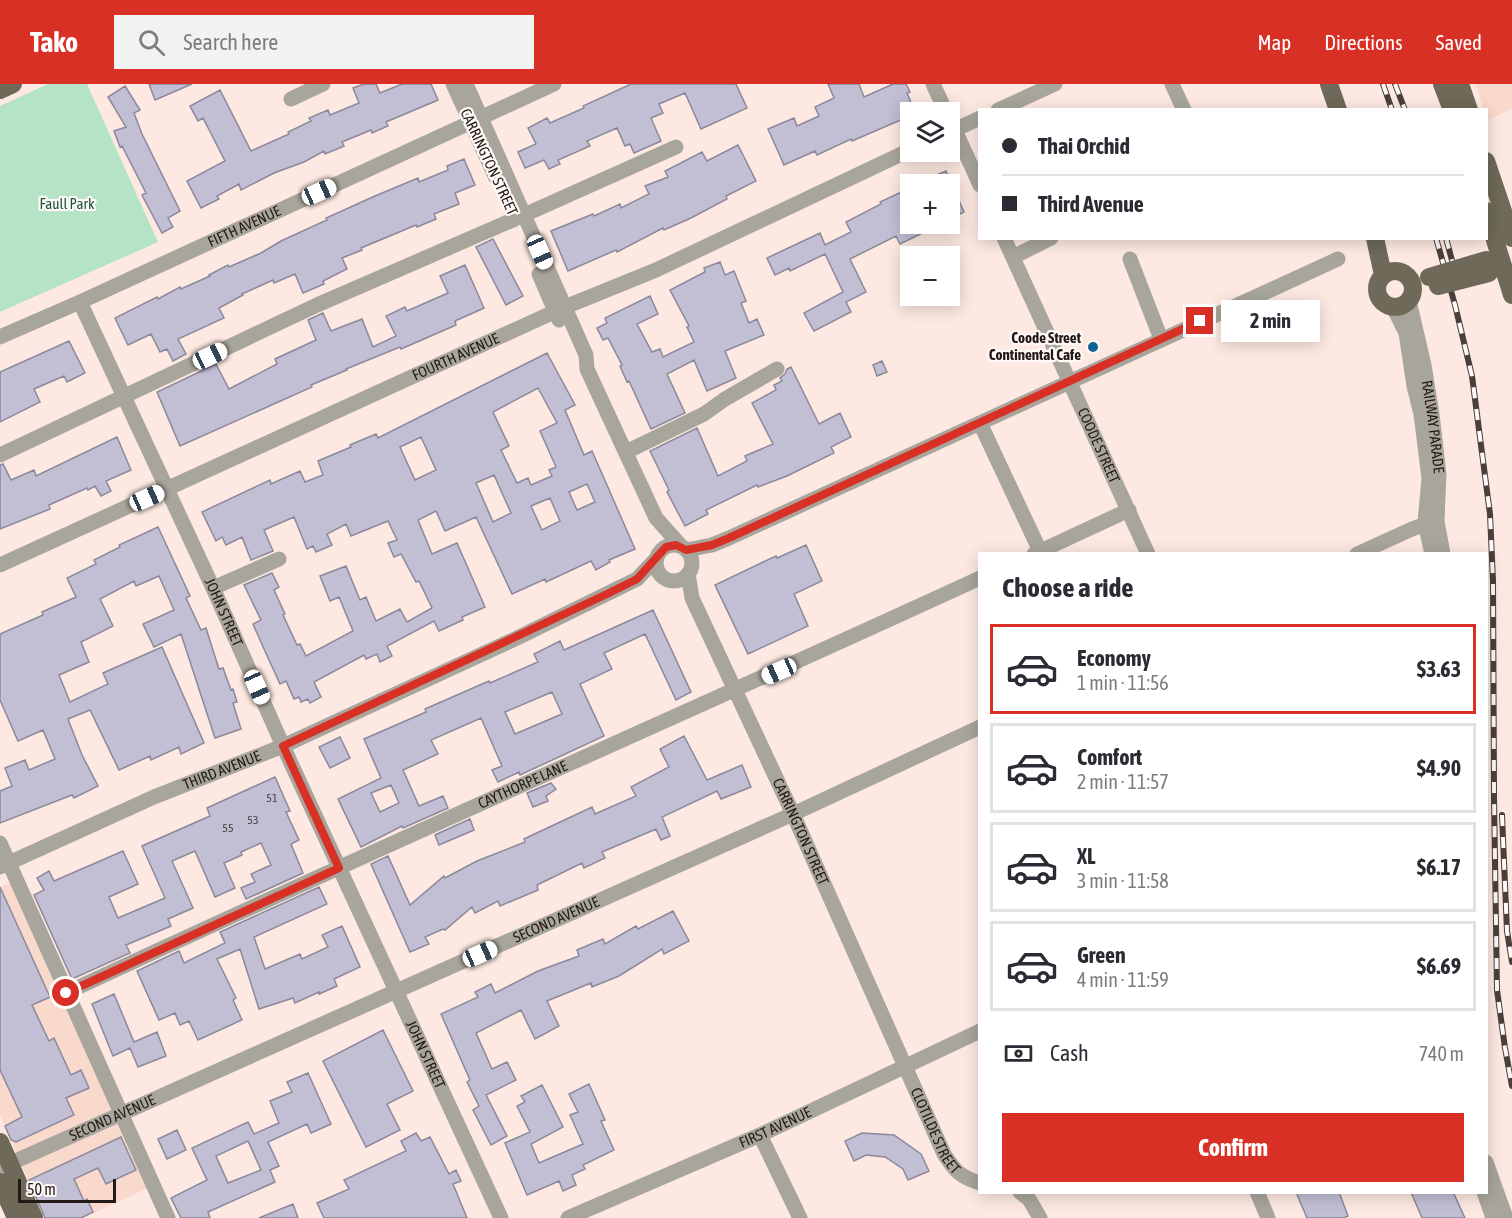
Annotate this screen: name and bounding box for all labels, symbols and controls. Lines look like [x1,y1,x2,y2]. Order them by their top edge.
search box [114,15,534,69]
text: Tako [30,26,78,58]
icon: search [135,26,168,59]
text: Search here [183,29,278,55]
text: Map [1257,30,1291,54]
text: Directions [1324,30,1403,54]
text: Saved [1436,30,1482,54]
map controls [900,102,960,306]
button: layers [900,102,960,162]
street label: CARRINGTON STREET [457,106,522,218]
text: Thai Orchid [1038,133,1130,159]
button: + [900,174,960,234]
car [299,176,339,208]
text: Third Avenue [1038,191,1144,217]
park label: Faull Park [39,195,95,212]
street label: FIFTH AVENUE [205,202,284,250]
car [524,232,556,272]
button: − [900,246,960,306]
callout: 2 min [1221,300,1320,342]
route end [1186,307,1213,334]
text: 2 min [1250,309,1291,332]
street label: FOURTH AVENUE [409,329,502,384]
place label: Coode Street Continental Cafe [989,329,1082,363]
car [190,340,230,372]
marker: Coode Street Continental Cafe [1086,340,1100,354]
street label: RAILWAY PARADE [1419,379,1448,474]
street label: COODE STREET [1075,405,1124,486]
car [127,482,167,514]
text: Choose a ride [1002,572,1134,603]
street label: JOHN STREET [202,575,247,649]
icon: car [1005,642,1059,696]
text: Economy [1077,645,1151,671]
car [759,655,799,687]
text: $3.63 [1417,656,1461,682]
car [241,667,273,707]
text: 1 min · 11:56 [1077,671,1169,694]
icon: car [1005,741,1059,795]
text: Comfort [1077,744,1142,770]
street label: THIRD AVENUE [180,747,263,793]
text: $4.90 [1417,755,1461,781]
street label: CAYTHORPE LANE [475,757,570,812]
text: 2 min · 11:57 [1077,770,1169,793]
street label: CARRINGTON STREET [769,775,833,888]
house number: 51 [266,791,278,805]
house number: 53 [247,813,259,827]
house number: 55 [222,821,234,835]
icon: car [1005,840,1059,894]
text: XL [1077,843,1095,869]
text: $6.17 [1417,854,1461,880]
text: 3 min · 11:58 [1077,869,1169,892]
street label: SECOND AVENUE [510,892,602,946]
car [460,938,500,970]
icon: car [1005,939,1059,993]
text: Green [1077,942,1126,968]
text: $6.69 [1417,953,1461,979]
text: 4 min · 11:59 [1077,968,1169,991]
route start [52,979,79,1006]
street label: JOHN STREET [403,1018,449,1091]
icon: cash [1002,1037,1035,1070]
text: Cash [1050,1040,1089,1066]
text: 740 m [1419,1042,1464,1065]
street label: CLOTILDE STREET [908,1085,964,1177]
street label: SECOND AVENUE [67,1091,158,1144]
street label: FIRST AVENUE [736,1103,814,1151]
button: Confirm [1002,1113,1464,1182]
scale bar [18,1176,116,1204]
text: 50 m [27,1180,56,1198]

